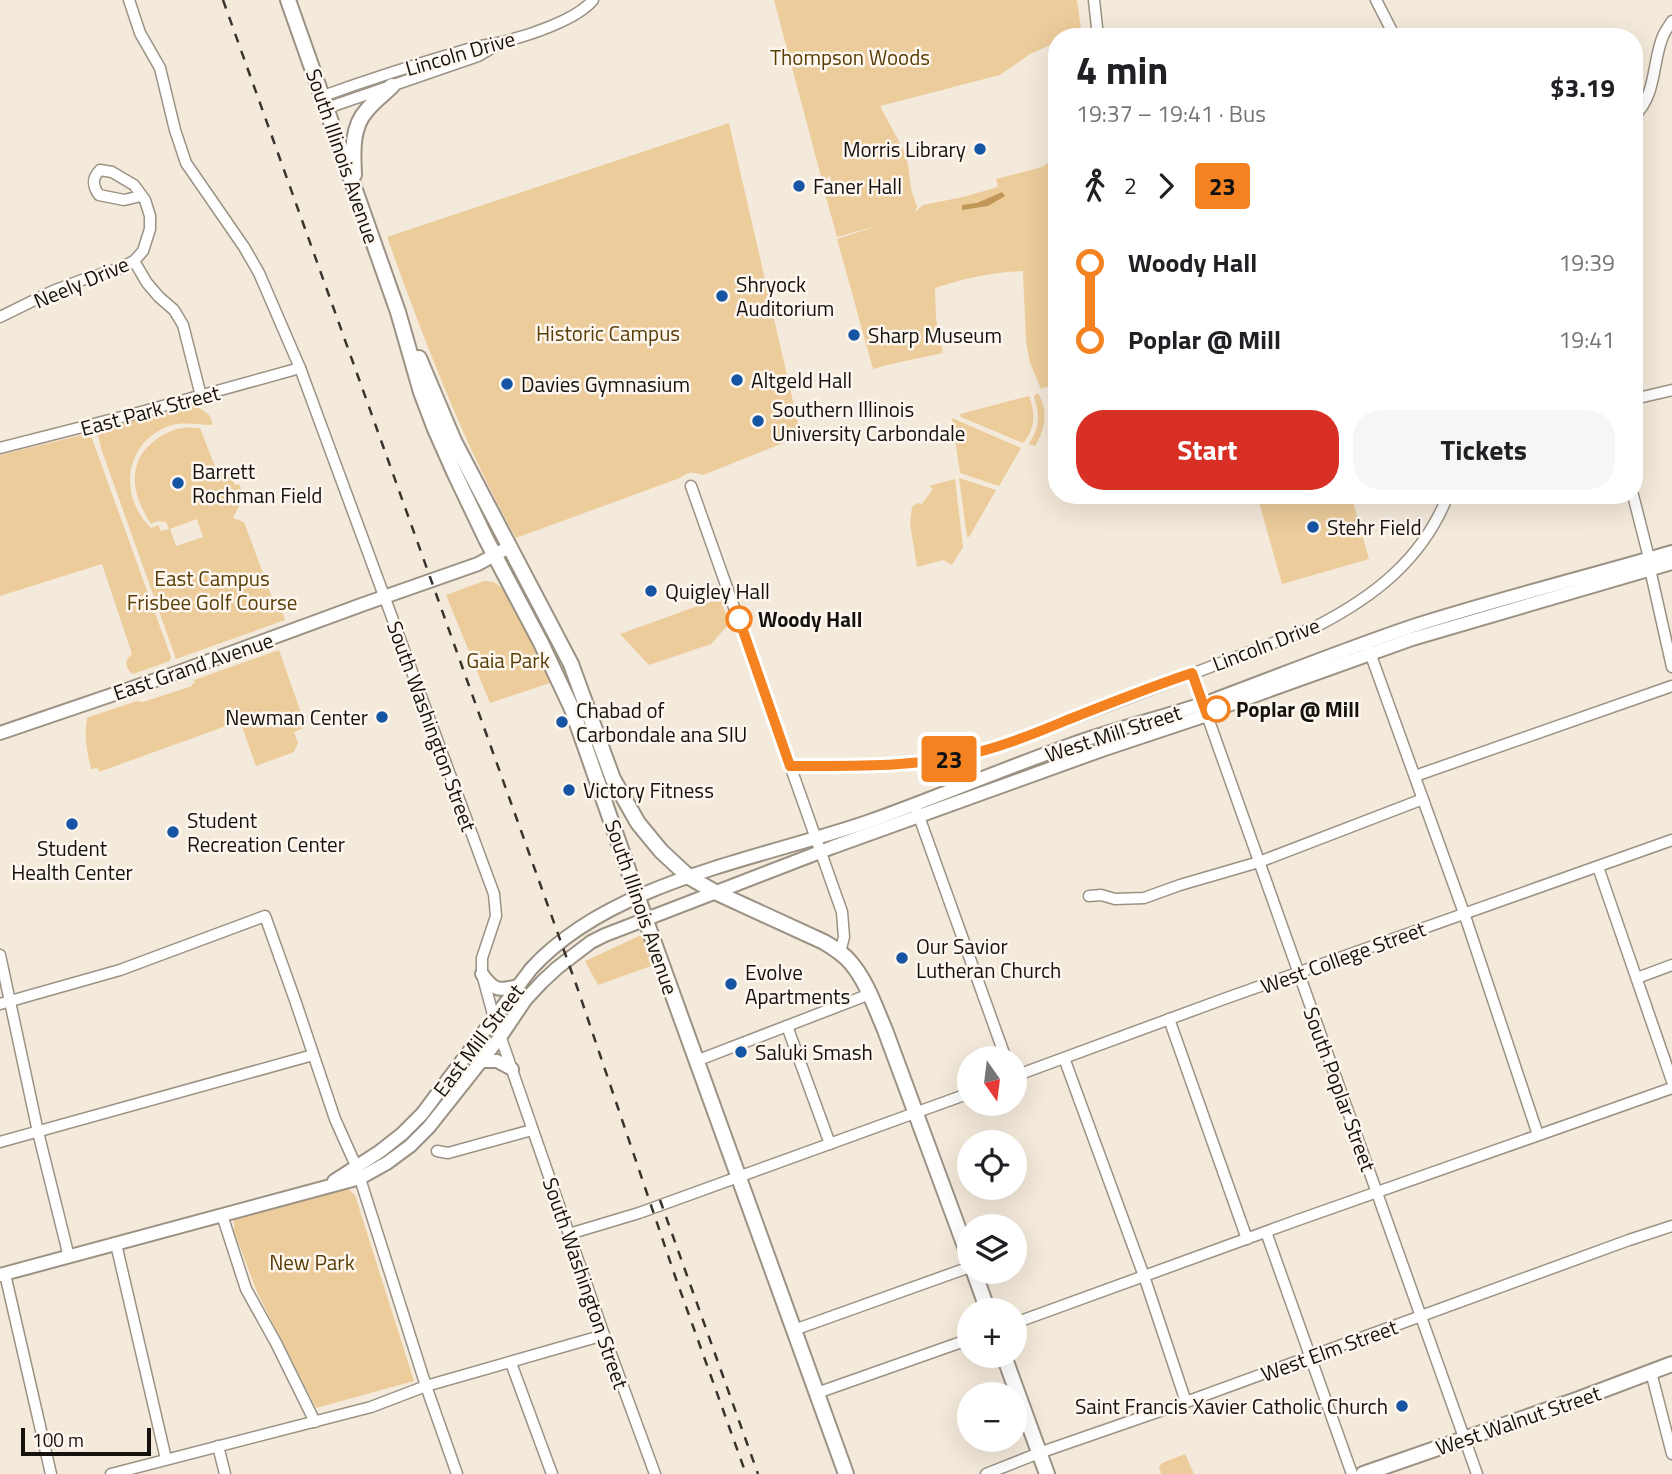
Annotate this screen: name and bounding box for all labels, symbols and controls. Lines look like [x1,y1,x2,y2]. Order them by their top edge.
street label: Lincoln Drive [401,22,519,84]
park label: Thompson Woods [770,41,930,73]
text: 4 min [1076,41,1168,99]
street label: South Illinois Avenue [298,64,388,248]
text: $3.19 [1550,68,1615,107]
text: 19:37 – 19:41 · Bus [1076,96,1266,131]
place label: Morris Library [843,133,966,165]
marker: Morris Library [972,141,988,157]
icon: walk [1076,167,1114,205]
icon: forward [1147,167,1185,205]
text: 2 [1124,168,1137,203]
text: 23 [1209,168,1236,204]
place label: Faner Hall [813,170,902,202]
marker: Faner Hall [791,178,807,194]
text: Woody Hall [1128,243,1257,282]
text: 19:39 [1558,245,1615,280]
street label: Neely Drive [28,248,134,316]
place label: Shryock Auditorium [736,268,834,324]
marker: Shryock Auditorium [714,288,730,304]
park label: Historic Campus [536,317,680,349]
place label: Sharp Museum [868,319,1002,351]
text: Poplar @ Mill [1128,320,1281,359]
text: 19:41 [1558,322,1615,357]
marker: Sharp Museum [846,327,862,343]
place label: Altgeld Hall [751,364,852,396]
place label: Davies Gymnasium [521,368,690,400]
marker: Altgeld Hall [729,372,745,388]
street label: East Park Street [77,376,224,444]
marker: Davies Gymnasium [499,376,515,392]
place label: Southern Illinois University Carbondale [772,393,965,449]
button: Start [1076,410,1339,490]
button: Tickets [1353,410,1615,490]
marker: Southern Illinois University Carbondale [750,413,766,429]
place label: Barrett Rochman Field [192,455,322,511]
marker: Barrett Rochman Field [170,475,186,491]
place label: Stehr Field [1327,511,1422,543]
marker: Stehr Field [1305,519,1321,535]
park label: East Campus Frisbee Golf Course [127,562,297,618]
place label: Quigley Hall [665,575,770,607]
marker: Quigley Hall [643,583,659,599]
place label: Woody Hall [758,603,862,635]
marker: Woody Hall [726,606,752,632]
street label: Lincoln Drive [1208,609,1324,679]
street label: South Washington Street [379,616,485,836]
street label: East Grand Avenue [109,624,277,708]
park label: Gaia Park [466,644,550,676]
place label: Poplar @ Mill [1236,693,1360,725]
place label: Chabad of Carbondale ana SIU [576,694,747,750]
street label: West Mill Street [1041,696,1186,770]
marker: Poplar @ Mill [1204,696,1230,722]
place label: Newman Center [225,701,368,733]
marker: Newman Center [374,709,390,725]
marker: Chabad of Carbondale ana SIU [554,714,570,730]
line badge: 23 [918,736,981,782]
text: 23 [936,741,962,777]
place label: Victory Fitness [583,774,714,806]
marker: Victory Fitness [561,782,577,798]
place label: Student Recreation Center [187,804,345,860]
street label: South Illinois Avenue [597,815,687,999]
marker: Student Health Center [64,816,80,832]
marker: Student Recreation Center [165,824,181,840]
place label: Student Health Center [11,832,133,888]
street label: West College Street [1256,912,1430,1002]
place label: Our Savior Lutheran Church [916,930,1061,986]
marker: Our Savior Lutheran Church [894,950,910,966]
place label: Evolve Apartments [745,956,850,1012]
street label: East Mill Street [425,976,532,1103]
marker: Evolve Apartments [723,976,739,992]
street label: South Poplar Street [1295,1002,1385,1176]
place label: Saluki Smash [755,1036,873,1068]
marker: Saluki Smash [733,1044,749,1060]
north arrow [957,1046,1027,1116]
map controls [957,1046,1027,1452]
button: locate [957,1130,1027,1200]
street label: South Washington Street [535,1173,637,1394]
button: layers [957,1214,1027,1284]
park label: New Park [269,1246,355,1278]
button: + [957,1298,1027,1368]
street label: West Elm Street [1256,1310,1402,1390]
street label: West Walnut Street [1431,1377,1605,1463]
button: − [957,1382,1027,1452]
place label: Saint Francis Xavier Catholic Church [1075,1390,1388,1422]
marker: Saint Francis Xavier Catholic Church [1394,1398,1410,1414]
scale bar [21,1425,150,1457]
text: 100 m [32,1425,84,1454]

